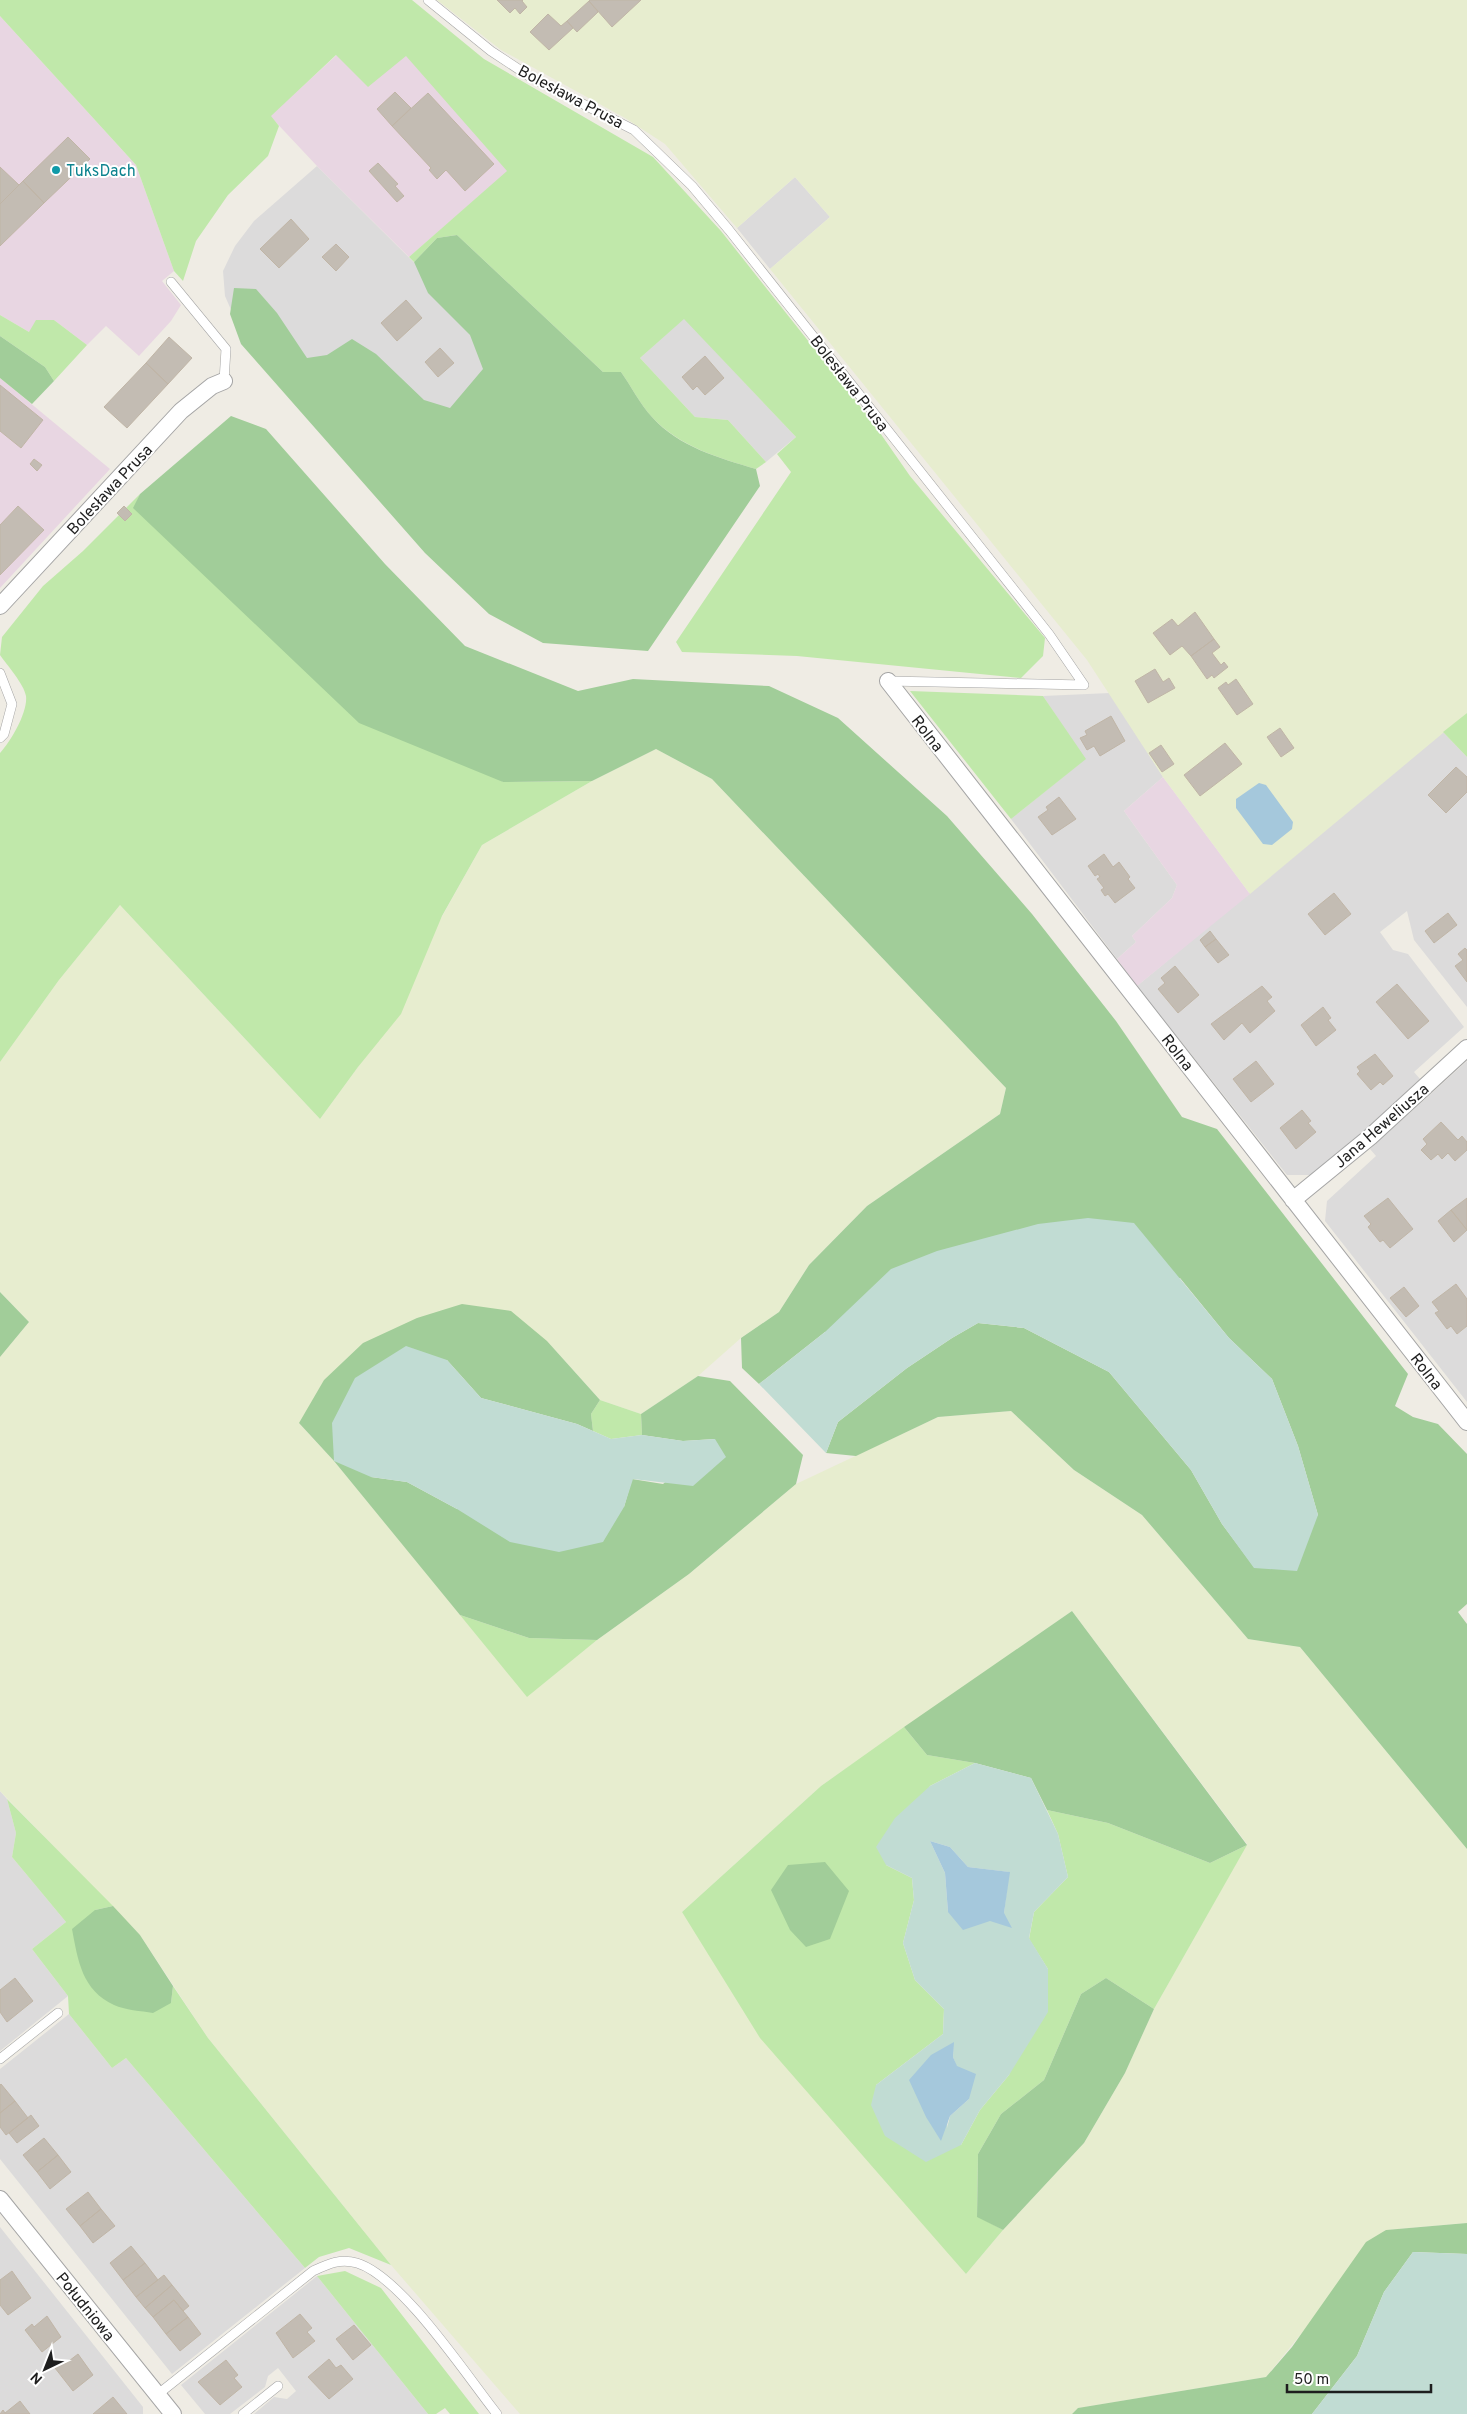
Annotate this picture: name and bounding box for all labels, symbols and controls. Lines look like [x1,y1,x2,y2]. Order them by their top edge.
street label: Bolesława Prusa [514,62,626,134]
place label: TuksDach [66,162,136,182]
marker: TuksDach [50,164,62,176]
street label: Bolesława Prusa [805,332,892,436]
street label: Bolesława Prusa [63,441,158,540]
street label: Rolna [906,712,947,756]
street label: Rolna [1156,1031,1197,1075]
street label: Jana Heweliusza [1331,1080,1434,1173]
street label: Rolna [1405,1350,1446,1394]
street label: Południowa [51,2269,118,2346]
north arrow [20,2344,70,2394]
scale bar [1287,2362,1431,2394]
text: N [28,2368,47,2387]
text: 50 m [1294,2371,1329,2390]

